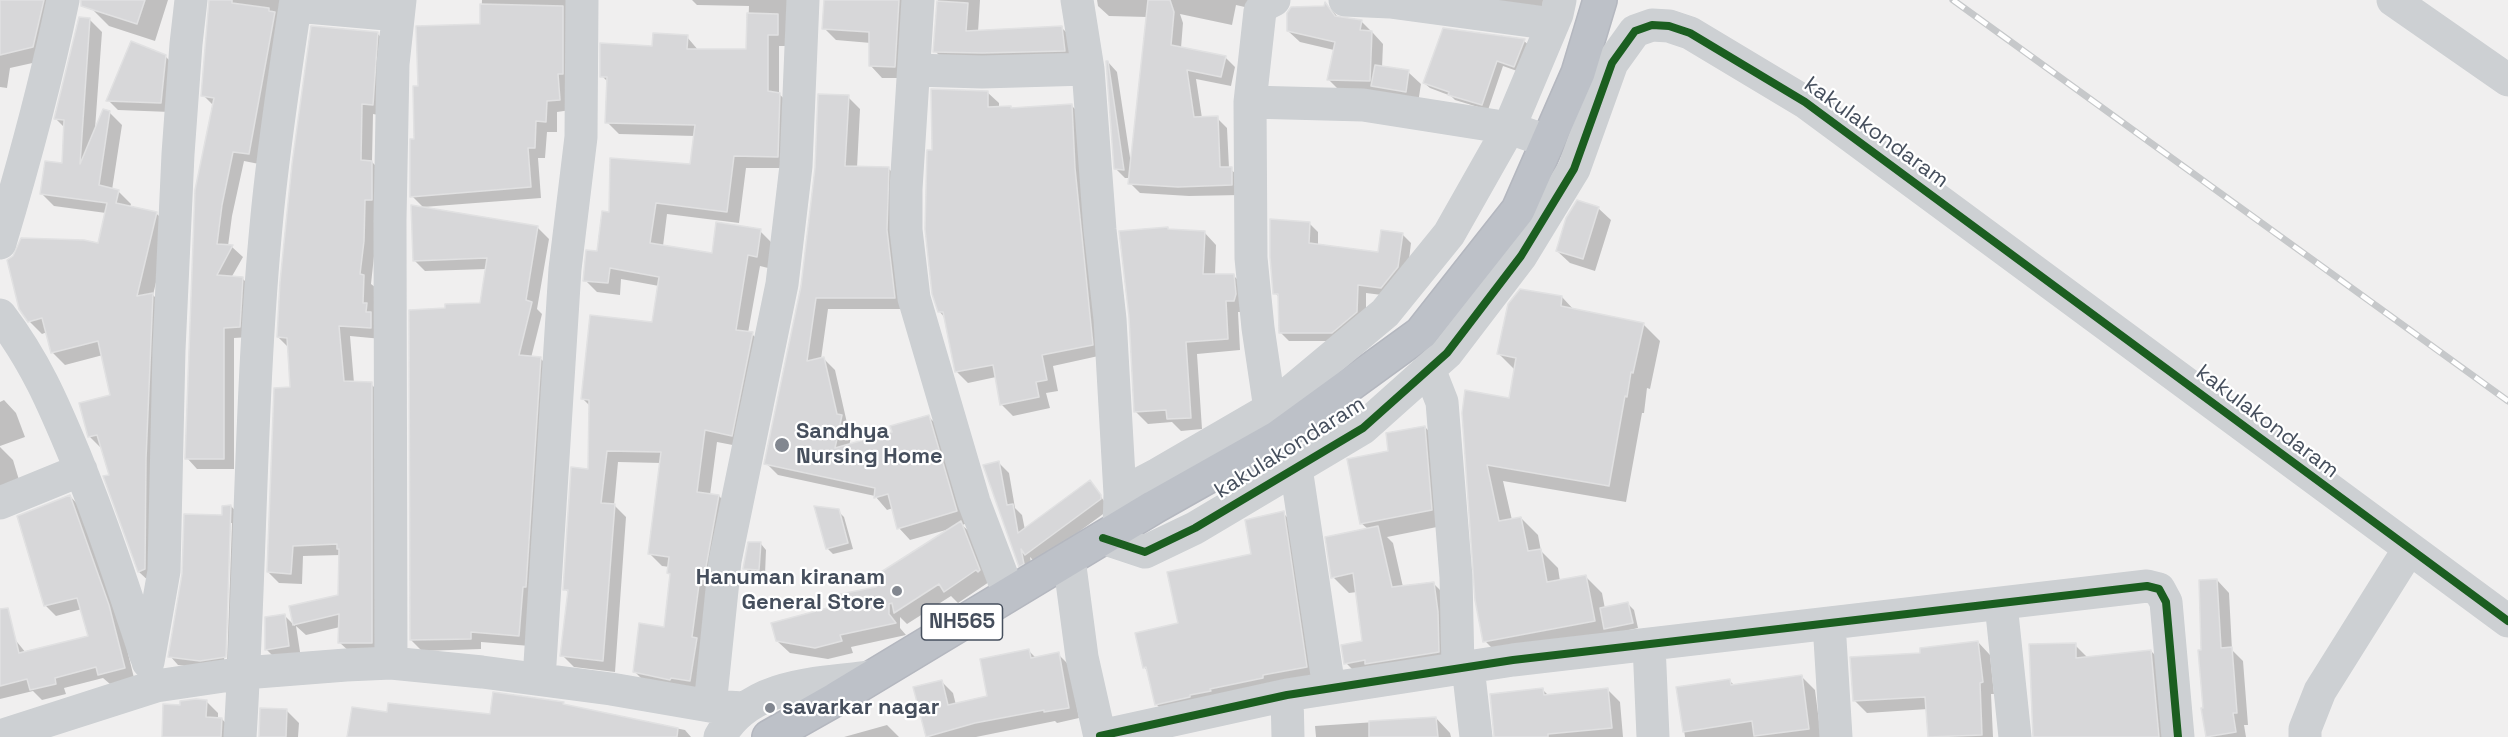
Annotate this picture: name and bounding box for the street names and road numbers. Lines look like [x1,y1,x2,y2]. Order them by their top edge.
street label: kakulakondaram [1799,72,1953,194]
street label: kakulakondaram [2190,360,2344,484]
street label: kakulakondaram [1210,391,1370,505]
road number: NH565 [922,604,1002,640]

